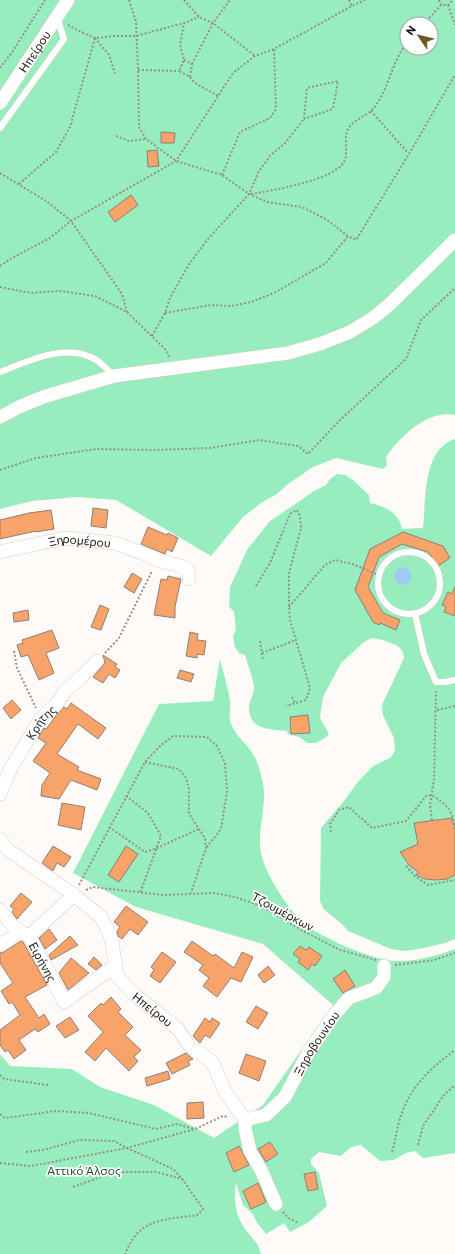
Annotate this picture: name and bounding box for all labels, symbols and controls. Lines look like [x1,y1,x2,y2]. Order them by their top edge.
north arrow [399,16,439,56]
text: N [403,23,418,37]
street label: Ηπείρου [15,28,53,75]
street label: Ξηρομέρου [47,531,112,550]
street label: Κρήτης [23,702,58,742]
street label: Τζουμέρκων [249,889,317,933]
street label: Ειρήνης [27,939,60,984]
street label: Ηπείρου [130,989,176,1029]
street label: Ξηροβουνίου [291,1008,342,1078]
park label: Αττικό Άλσος [47,1163,121,1177]

